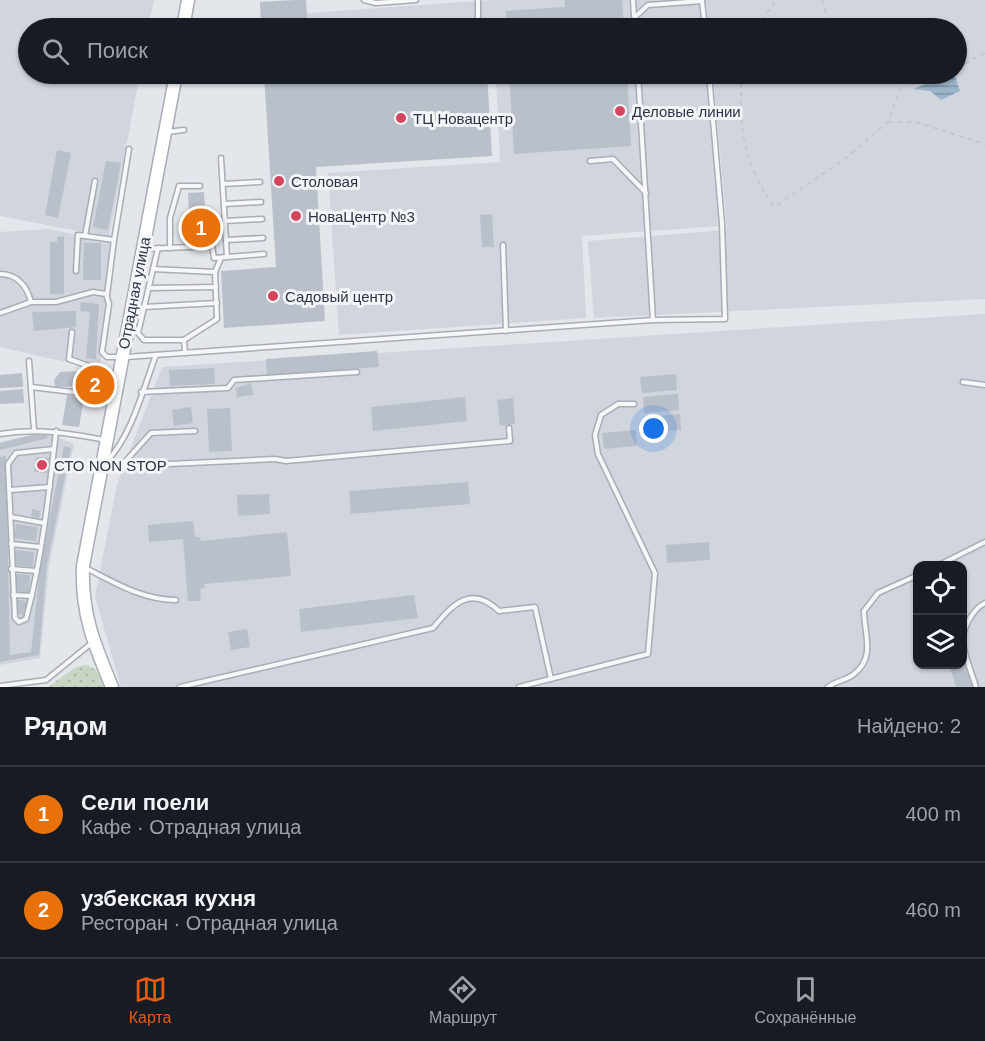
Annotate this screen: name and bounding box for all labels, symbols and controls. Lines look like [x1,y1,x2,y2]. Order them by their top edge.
search box [18,18,967,84]
icon: search [39,35,72,68]
text: Поиск [87,38,148,63]
place label: Деловые линии [632,103,741,120]
marker: Деловые линии [613,104,627,118]
place label: ТЦ Новацентр [413,110,513,127]
marker: ТЦ Новацентр [394,111,408,125]
place label: Столовая [291,173,358,190]
marker: Столовая [272,174,286,188]
pin: 1 [182,206,220,250]
place label: НоваЦентр №3 [308,208,415,225]
marker: НоваЦентр №3 [289,209,303,223]
street label: Отрадная улица [115,235,153,351]
place label: Садовый центр [285,288,393,305]
marker: Садовый центр [266,289,280,303]
pin: 2 [76,362,115,408]
your location [639,414,668,443]
place label: СТО NON STOP [54,457,167,474]
marker: СТО NON STOP [35,458,49,472]
map controls [913,561,967,669]
button: locate [913,561,967,615]
button: layers [913,615,967,669]
text: Рядом [24,711,107,741]
text: Найдено: 2 [857,715,961,737]
text: Сели поели [81,790,209,815]
text: 1 [38,803,49,825]
text: 400 m [905,803,961,825]
text: Кафе · Отрадная улица [81,816,301,838]
text: узбекская кухня [81,886,256,911]
text: 2 [38,899,49,921]
text: 460 m [905,899,961,921]
text: Ресторан · Отрадная улица [81,912,338,934]
tab: Карта [129,973,172,1027]
tab: Маршрут [429,973,497,1027]
tab: Сохранённые [754,973,856,1027]

